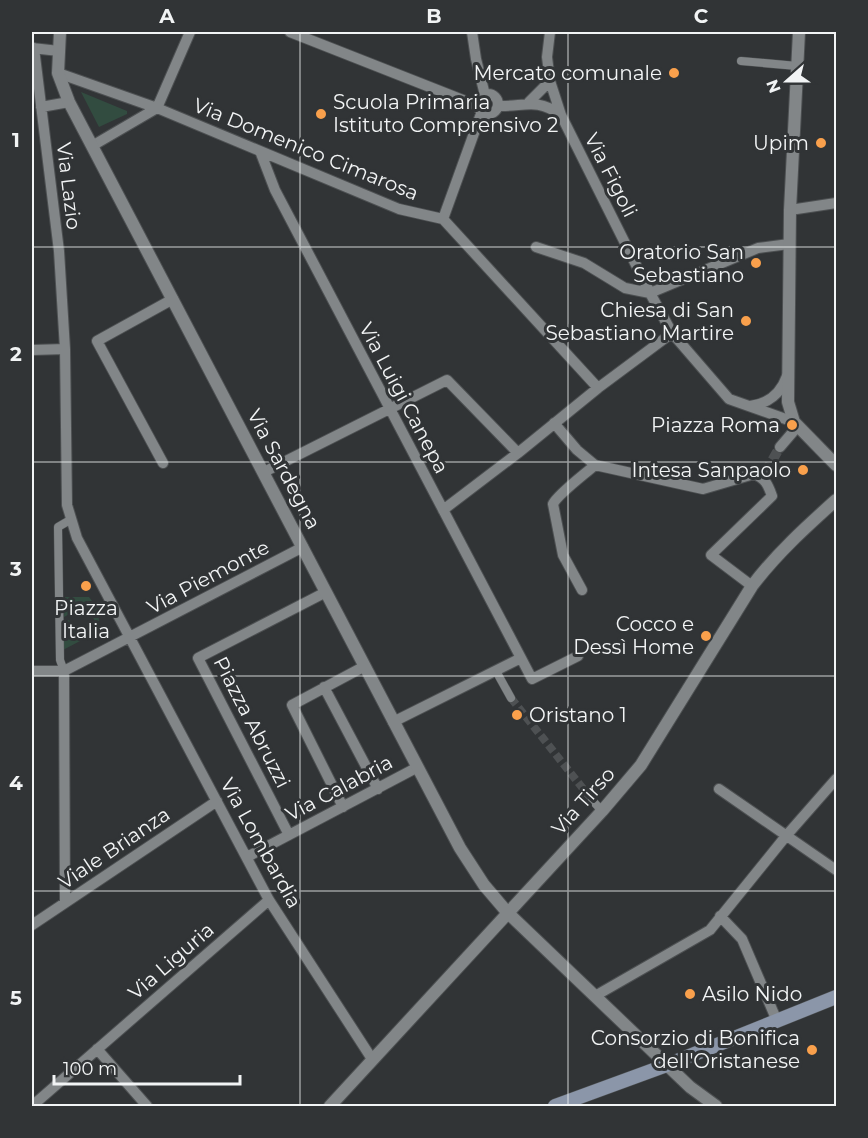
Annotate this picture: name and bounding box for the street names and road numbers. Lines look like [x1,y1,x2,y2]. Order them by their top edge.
street label: Via Domenico Cimarosa [190,93,422,205]
street label: Via Figoli [580,129,642,221]
street label: Via Lazio [52,141,86,231]
street label: Via Luigi Canepa [354,318,454,478]
street label: Via Sardegna [242,405,326,533]
street label: Via Piemonte [143,535,273,619]
street label: Piazza Abruzzi [209,652,295,792]
street label: Via Calabria [281,750,397,826]
street label: Via Tirso [546,762,620,840]
street label: Via Lombardia [215,774,307,912]
street label: Viale Brianza [54,802,174,894]
street label: Via Liguria [123,917,219,1005]

